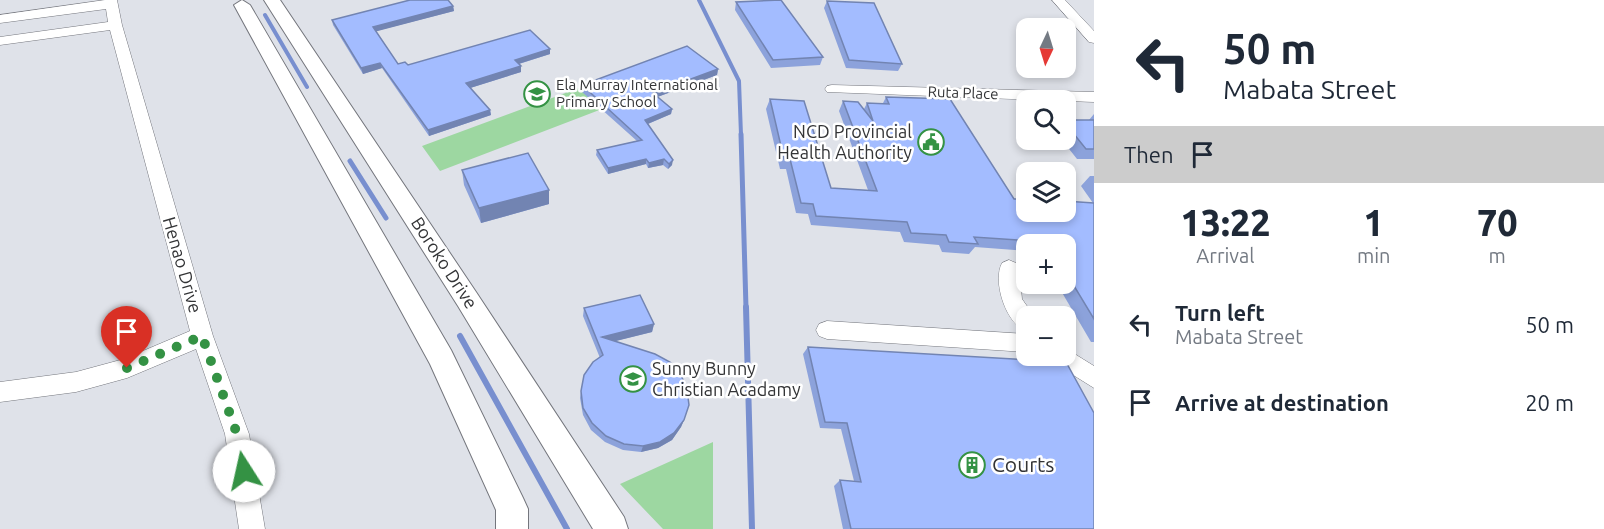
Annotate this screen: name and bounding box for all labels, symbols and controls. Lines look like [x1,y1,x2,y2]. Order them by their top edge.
north arrow [1016,18,1076,78]
map controls [1016,18,1076,366]
icon: left [1124,24,1202,102]
text: 50 m [1223,25,1317,72]
text: Mabata Street [1223,74,1396,104]
place label: Ela Murray International Primary School [556,76,718,110]
school or university icon: Ela Murray International Primary School [522,79,552,109]
street label: Ruta Place [927,83,999,102]
button: search [1016,90,1076,150]
place label: NCD Provincial Health Authority [777,121,912,162]
public building icon: NCD Provincial Health Authority [916,127,946,157]
icon: arrive [1186,138,1219,171]
text: Then [1124,142,1174,167]
button: layers [1016,162,1076,222]
text: 13:22 [1180,202,1271,243]
text: 1 [1364,202,1384,243]
text: 70 [1477,202,1518,243]
street label: Boroko Drive [408,213,482,312]
street label: Henao Drive [160,214,206,315]
button: + [1016,234,1076,294]
text: Arrival [1196,244,1255,267]
text: min [1357,244,1391,267]
text: m [1489,244,1506,267]
text: Turn left [1175,300,1265,325]
pin [101,306,152,368]
button: − [1016,306,1076,366]
icon: left [1124,308,1157,341]
text: 50 m [1525,312,1574,337]
icon: arrive [110,315,143,348]
text: Mabata Street [1175,325,1303,348]
place label: Sunny Bunny Christian Acadamy [652,358,801,399]
school or university icon: Sunny Bunny Christian Acadamy [618,364,648,394]
icon: arrive [1124,386,1157,419]
text: Arrive at destination [1175,390,1389,415]
text: 20 m [1525,390,1574,415]
position arrow [212,439,276,503]
building icon: Courts [957,450,987,480]
place label: Courts [992,452,1054,476]

